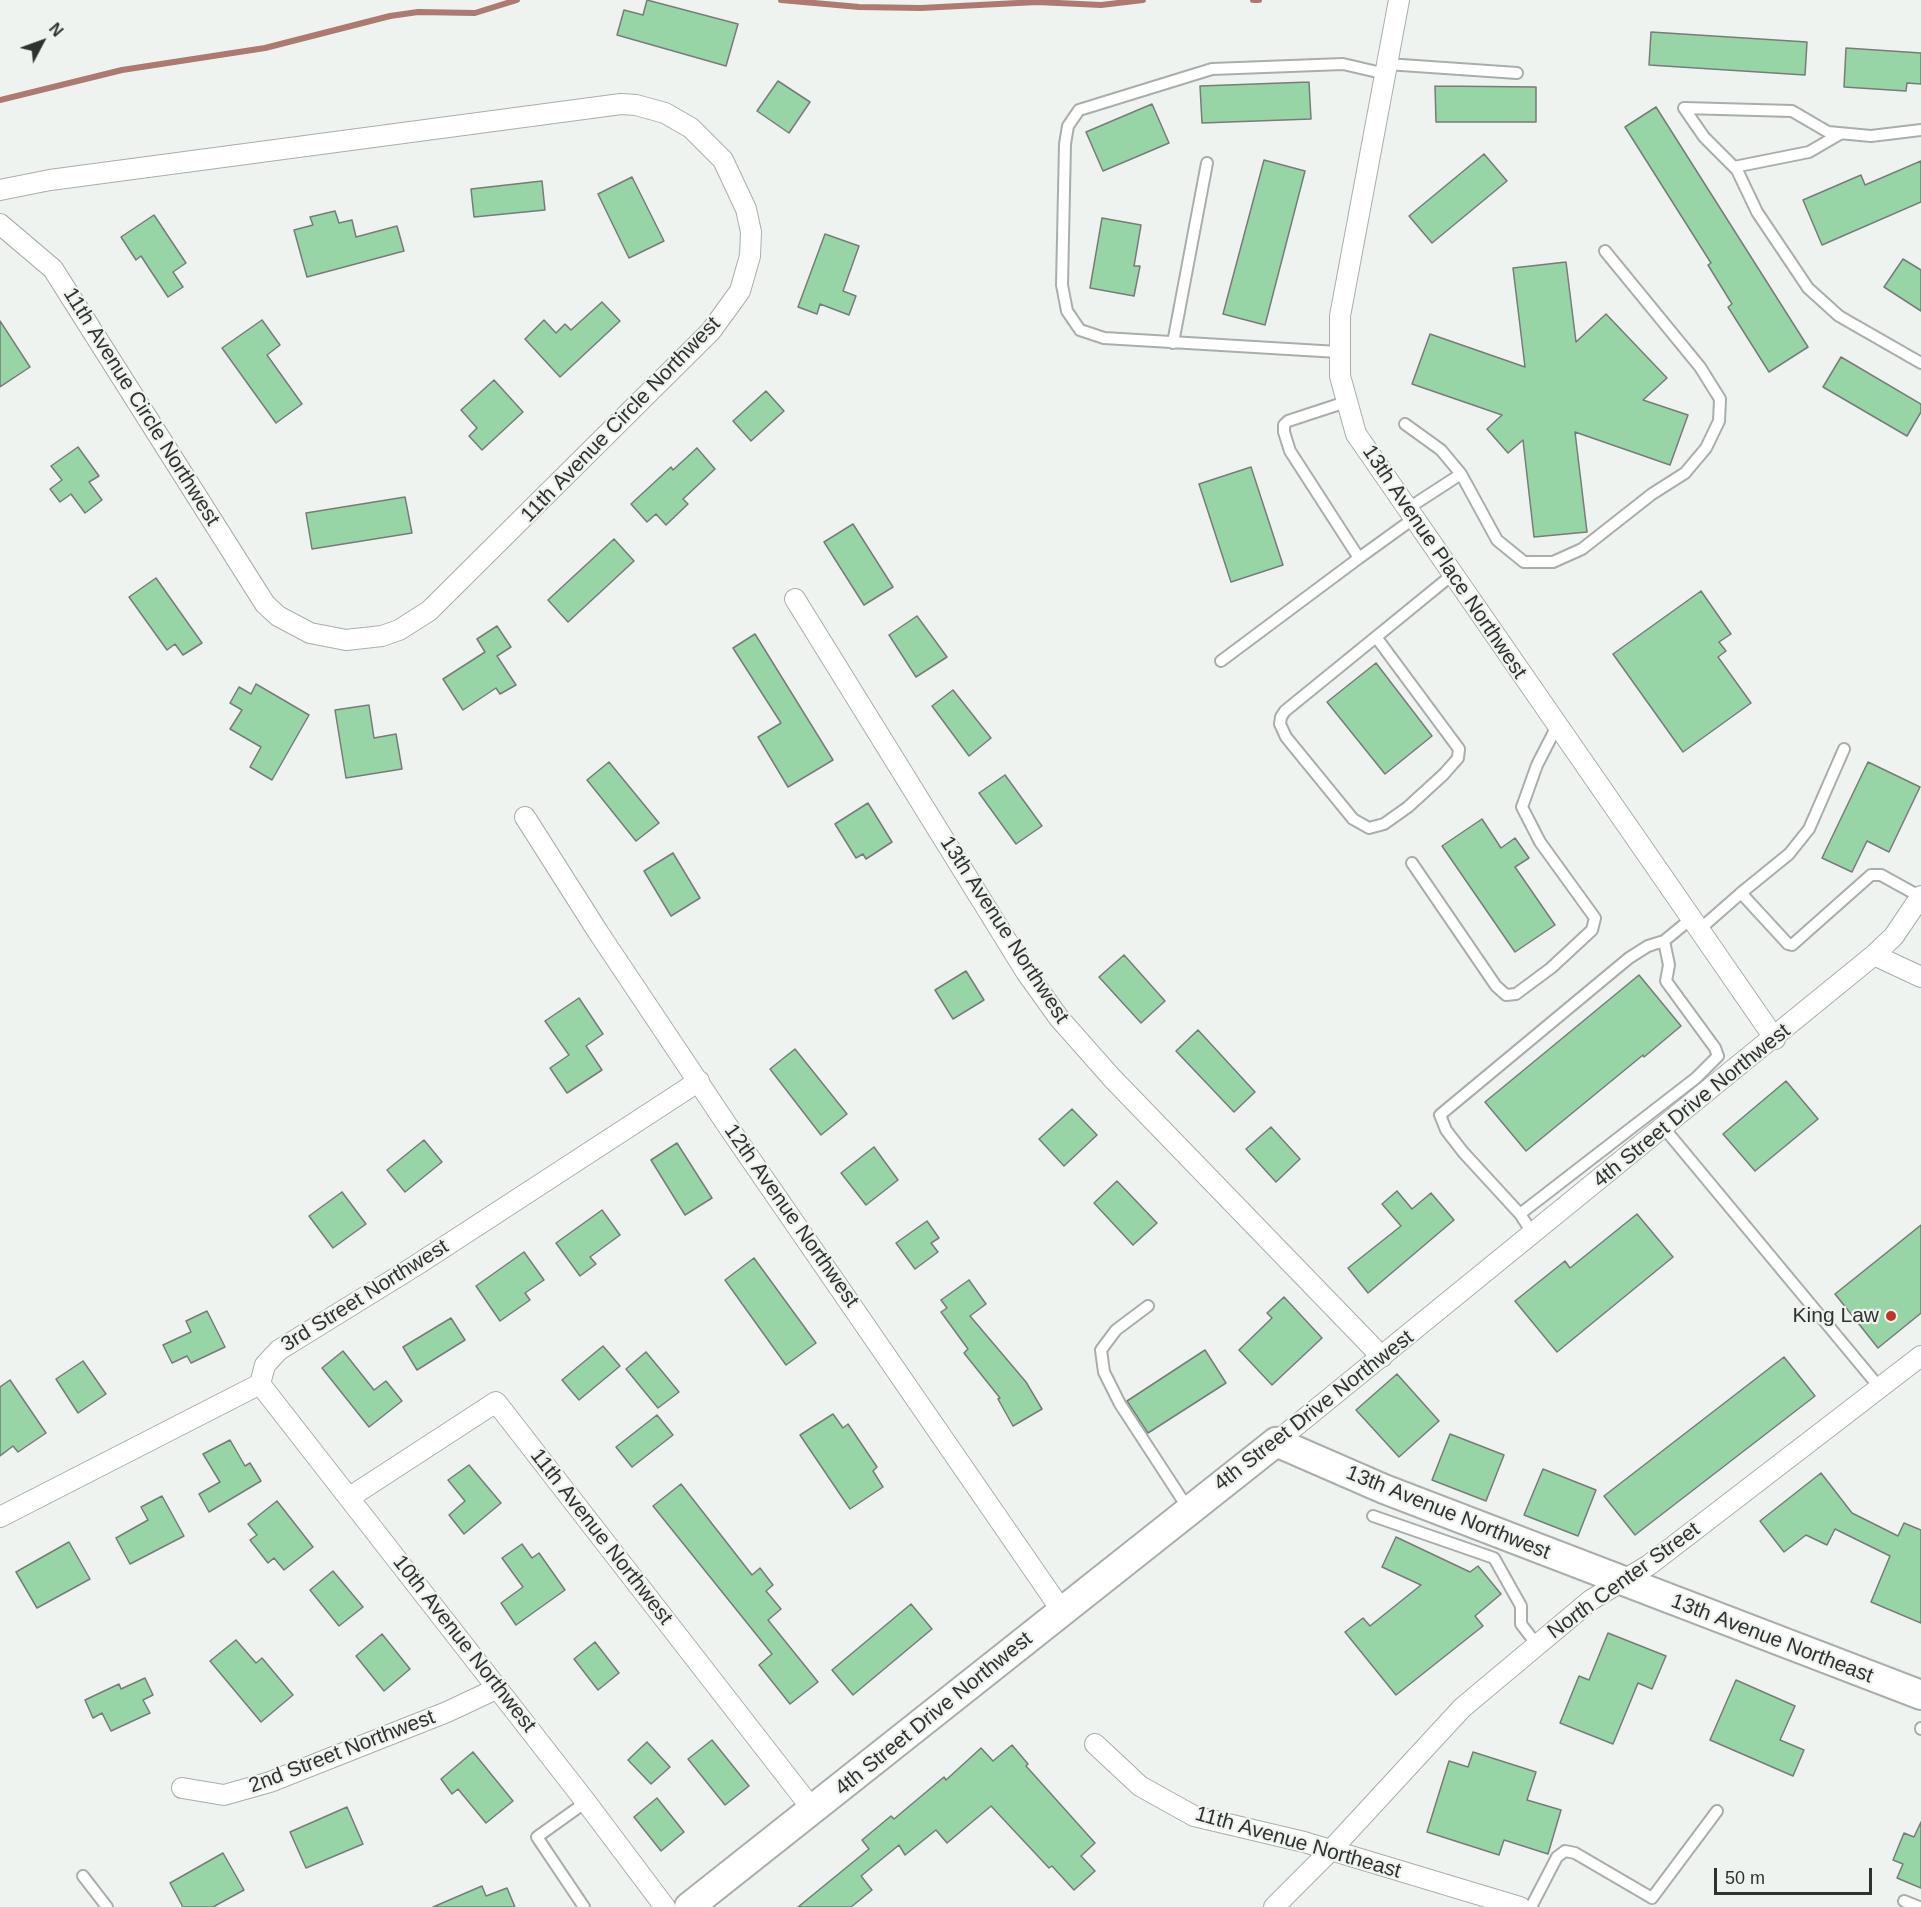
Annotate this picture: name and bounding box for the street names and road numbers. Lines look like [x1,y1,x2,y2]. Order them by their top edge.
street label: 11th Avenue Circle Northwest [57,283,225,531]
street label: 11th Avenue Circle Northwest [516,312,726,528]
street label: 13th Avenue Place Northwest [1356,440,1532,684]
street label: 13th Avenue Northwest [934,832,1074,1028]
street label: 4th Street Drive Northwest [1588,1019,1796,1193]
street label: 12th Avenue Northwest [718,1120,864,1312]
street label: 3rd Street Northwest [277,1234,453,1358]
street label: 4th Street Drive Northwest [1209,1325,1419,1497]
street label: 11th Avenue Northwest [524,1444,678,1630]
street label: 13th Avenue Northwest [1342,1461,1554,1565]
street label: North Center Street [1543,1517,1705,1645]
street label: 10th Avenue Northwest [387,1550,541,1738]
street label: 13th Avenue Northeast [1667,1589,1877,1689]
street label: 4th Street Drive Northwest [830,1627,1038,1801]
street label: 2nd Street Northwest [245,1705,439,1799]
street label: 11th Avenue Northeast [1192,1802,1404,1884]

